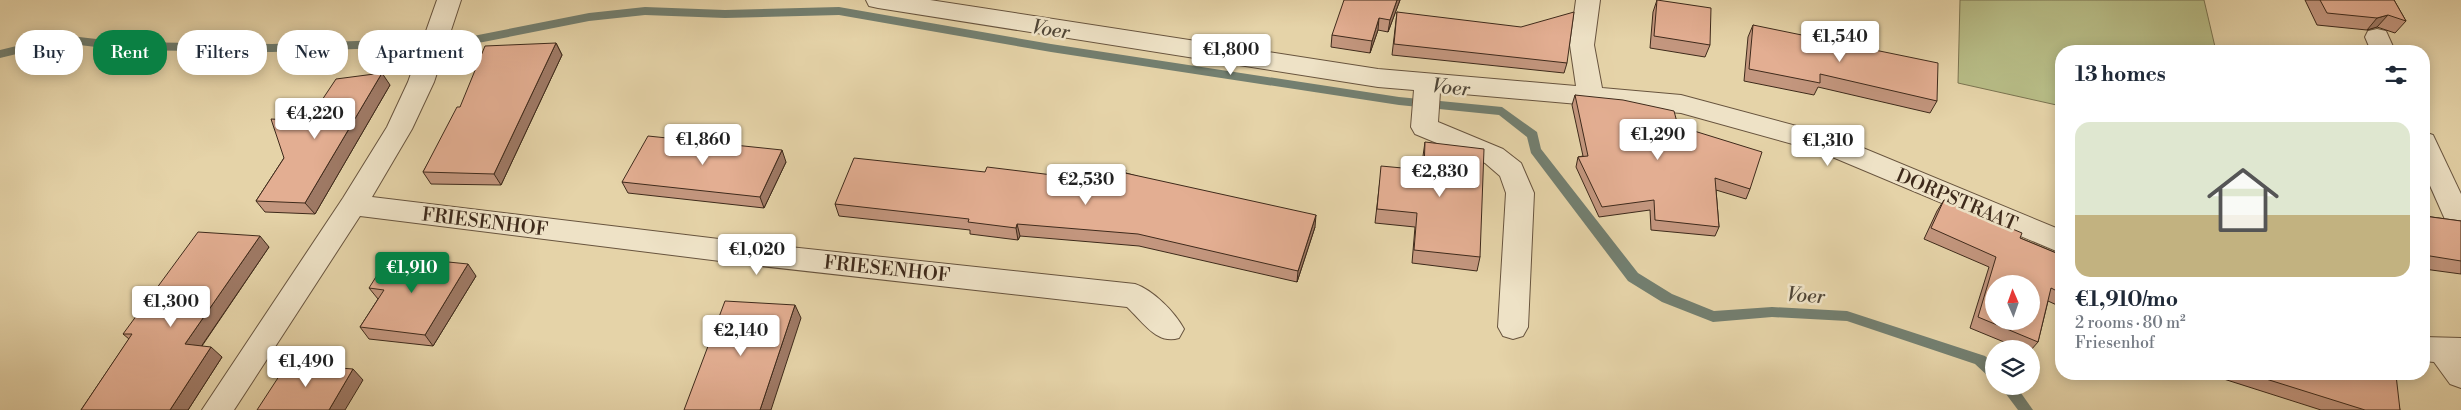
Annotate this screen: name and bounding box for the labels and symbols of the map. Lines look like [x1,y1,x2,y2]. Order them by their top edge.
water label: Voer [1030,15,1072,46]
pin: €1,540 [1799,20,1881,63]
pin: €1,800 [1190,34,1272,76]
water label: Voer [1431,74,1472,103]
pin: €4,220 [274,98,356,140]
pin: €1,290 [1617,119,1699,161]
pin: €1,860 [662,124,744,166]
pin: €1,310 [1787,124,1869,167]
pin: €2,830 [1399,156,1481,198]
street label: DORPSTRAAT [1892,163,2021,236]
pin: €2,530 [1045,164,1127,206]
street label: FRIESENHOF [420,202,549,242]
pin: €1,020 [716,234,798,276]
street label: FRIESENHOF [823,250,951,288]
pin: €1,910 [371,252,453,294]
north arrow [1985,275,2040,330]
water label: Voer [1786,283,1826,310]
pin: €1,300 [130,286,212,328]
pin: €2,140 [700,314,782,357]
pin: €1,490 [265,346,347,388]

